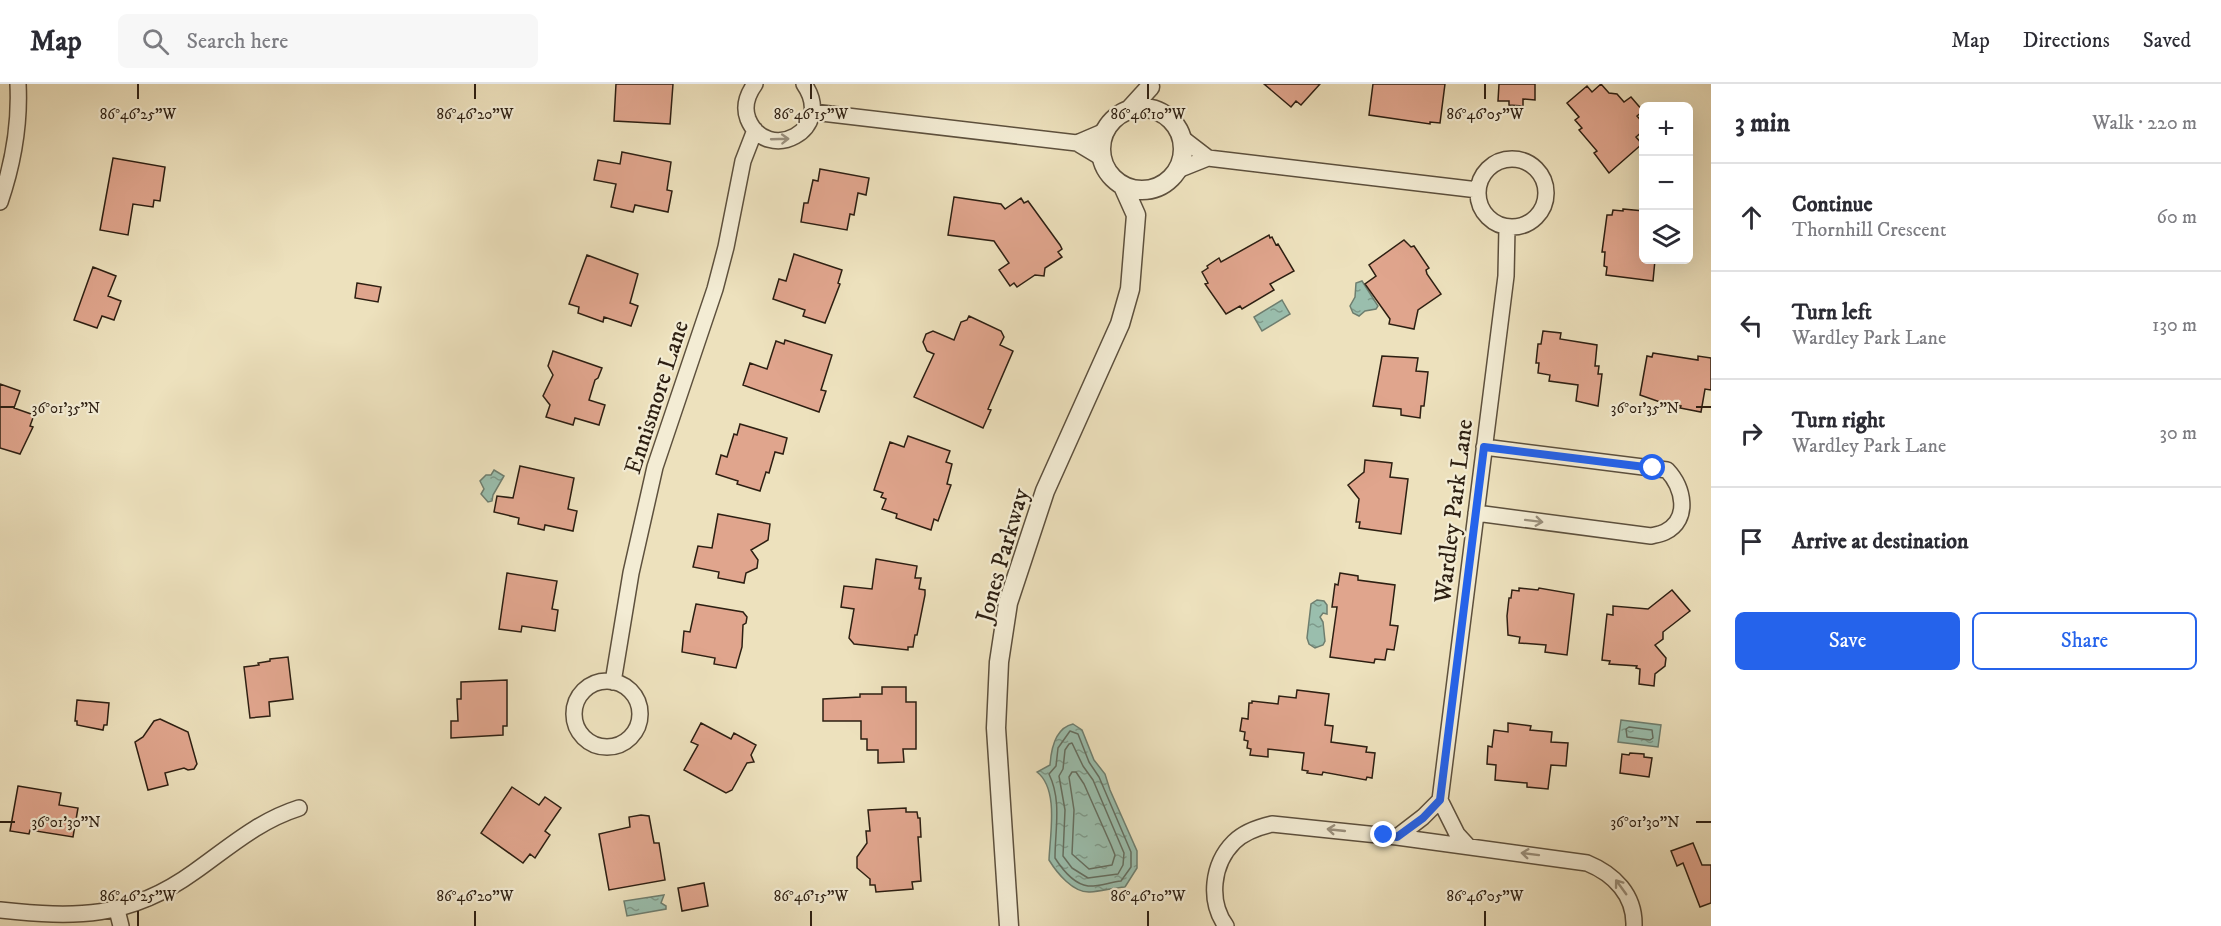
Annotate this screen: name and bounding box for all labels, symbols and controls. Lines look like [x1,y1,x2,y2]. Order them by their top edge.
search box [118,14,538,68]
text: Map [30,24,82,59]
icon: search [139,25,172,58]
text: Search here [187,28,288,55]
text: Map [1951,28,1990,54]
text: Directions [2023,28,2110,54]
text: Saved [2143,28,2191,54]
map controls [1639,102,1693,264]
button: + [1639,102,1693,156]
text: 86°46'25"W [100,105,176,124]
text: 86°46'20"W [436,105,514,124]
text: 86°46'15"W [774,105,848,124]
text: 86°46'10"W [1110,105,1186,124]
text: 86°46'05"W [1446,105,1524,124]
text: 3 min [1735,107,1790,140]
text: Walk · 220 m [2092,111,2197,136]
one-way arrow [770,133,790,145]
button: − [1639,156,1693,210]
text: Continue [1792,191,1873,218]
icon: ahead [1735,201,1768,234]
text: 60 m [2157,205,2197,230]
button: layers [1639,210,1693,264]
text: Thornhill Crescent [1792,218,1946,243]
text: Turn left [1792,299,1872,326]
icon: left [1735,309,1768,342]
text: 130 m [2152,313,2197,338]
street label: Ennismore Lane [618,317,696,478]
text: Wardley Park Lane [1792,326,1946,351]
text: 36°01'35"N [32,399,100,418]
text: 36°01'35"N [1611,399,1679,418]
text: Turn right [1792,407,1885,434]
street label: Wardley Park Lane [1428,417,1480,606]
icon: right [1735,417,1768,450]
text: 30 m [2159,421,2197,446]
text: Wardley Park Lane [1792,434,1946,459]
route start [1639,454,1665,480]
street label: Jones Parkway [969,484,1037,628]
one-way arrow [1524,515,1543,526]
icon: arrive [1735,525,1768,558]
text: Arrive at destination [1792,528,1969,555]
button: Save [1735,612,1960,670]
button: Share [1972,612,2197,670]
text: 36°01'30"N [32,813,100,832]
text: 36°01'30"N [1611,813,1679,832]
route end [1370,821,1396,847]
one-way arrow [1327,824,1347,835]
one-way arrow [1520,848,1540,859]
one-way arrow [1615,880,1627,896]
text: 86°46'25"W [100,887,176,906]
text: 86°46'20"W [436,887,514,906]
text: 86°46'15"W [774,887,848,906]
text: 86°46'10"W [1110,887,1186,906]
text: 86°46'05"W [1446,887,1524,906]

